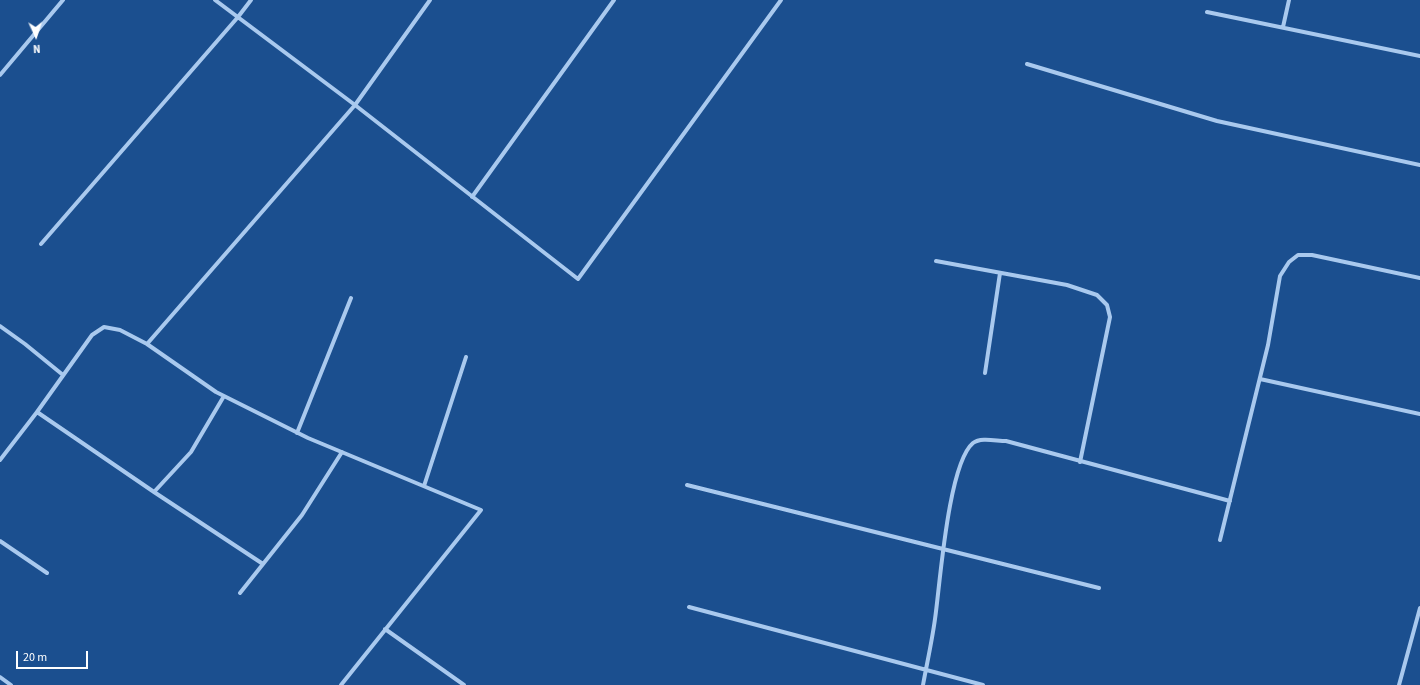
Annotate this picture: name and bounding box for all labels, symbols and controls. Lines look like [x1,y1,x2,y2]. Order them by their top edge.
north arrow [16,16,56,56]
text: N [33,41,41,56]
scale bar [18,643,90,669]
text: 20 m [23,649,47,666]

